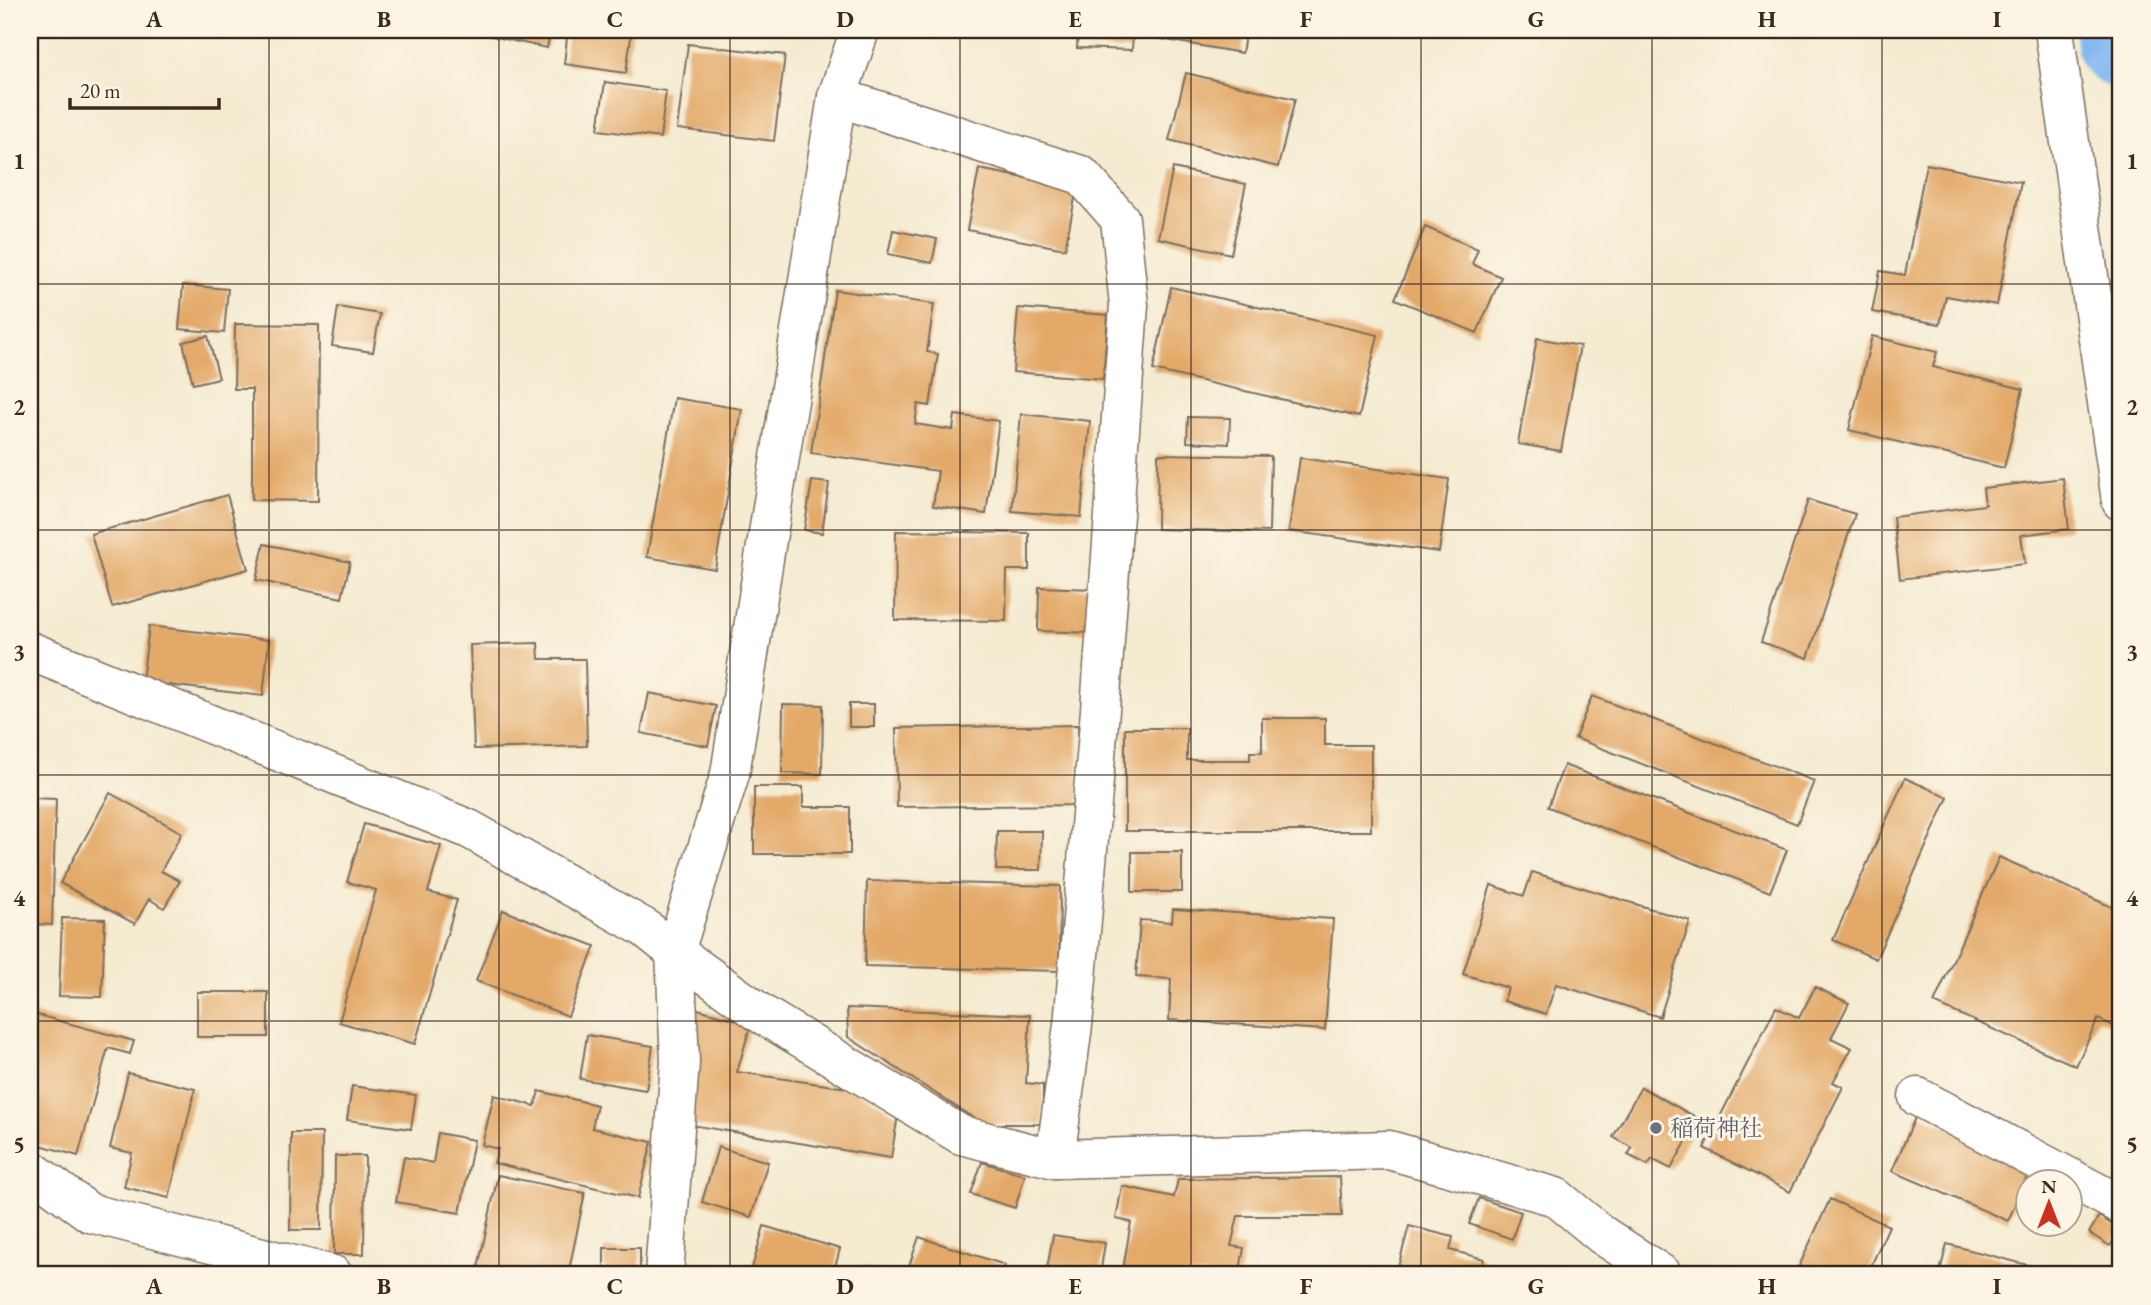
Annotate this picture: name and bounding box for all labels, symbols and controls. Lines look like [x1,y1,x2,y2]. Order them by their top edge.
text: A [145,4,163,34]
text: B [377,4,391,34]
text: C [607,4,623,34]
text: D [836,4,854,34]
text: E [1068,4,1082,34]
text: F [1300,4,1313,34]
text: G [1528,4,1544,34]
text: H [1758,4,1776,34]
text: I [1993,4,2001,34]
scale bar [70,66,219,110]
text: 20 m [80,77,121,104]
text: 1 [13,146,25,176]
text: 1 [2126,146,2138,176]
text: 2 [13,392,25,422]
text: 2 [2126,392,2138,422]
text: 3 [13,637,25,667]
text: 3 [2126,637,2138,667]
text: 4 [13,883,26,913]
text: 4 [2126,883,2139,913]
place label: 稲荷神社 [1670,1113,1762,1143]
marker: 稲荷神社 [1648,1120,1664,1136]
text: 5 [13,1129,25,1159]
text: 5 [2126,1129,2138,1159]
north arrow [2014,1168,2084,1238]
text: N [2041,1174,2057,1199]
text: A [145,1271,163,1301]
text: B [377,1271,391,1301]
text: C [607,1271,623,1301]
text: D [836,1271,854,1301]
text: E [1068,1271,1082,1301]
text: F [1300,1271,1313,1301]
text: G [1528,1271,1544,1301]
text: H [1758,1271,1776,1301]
text: I [1993,1271,2001,1301]

